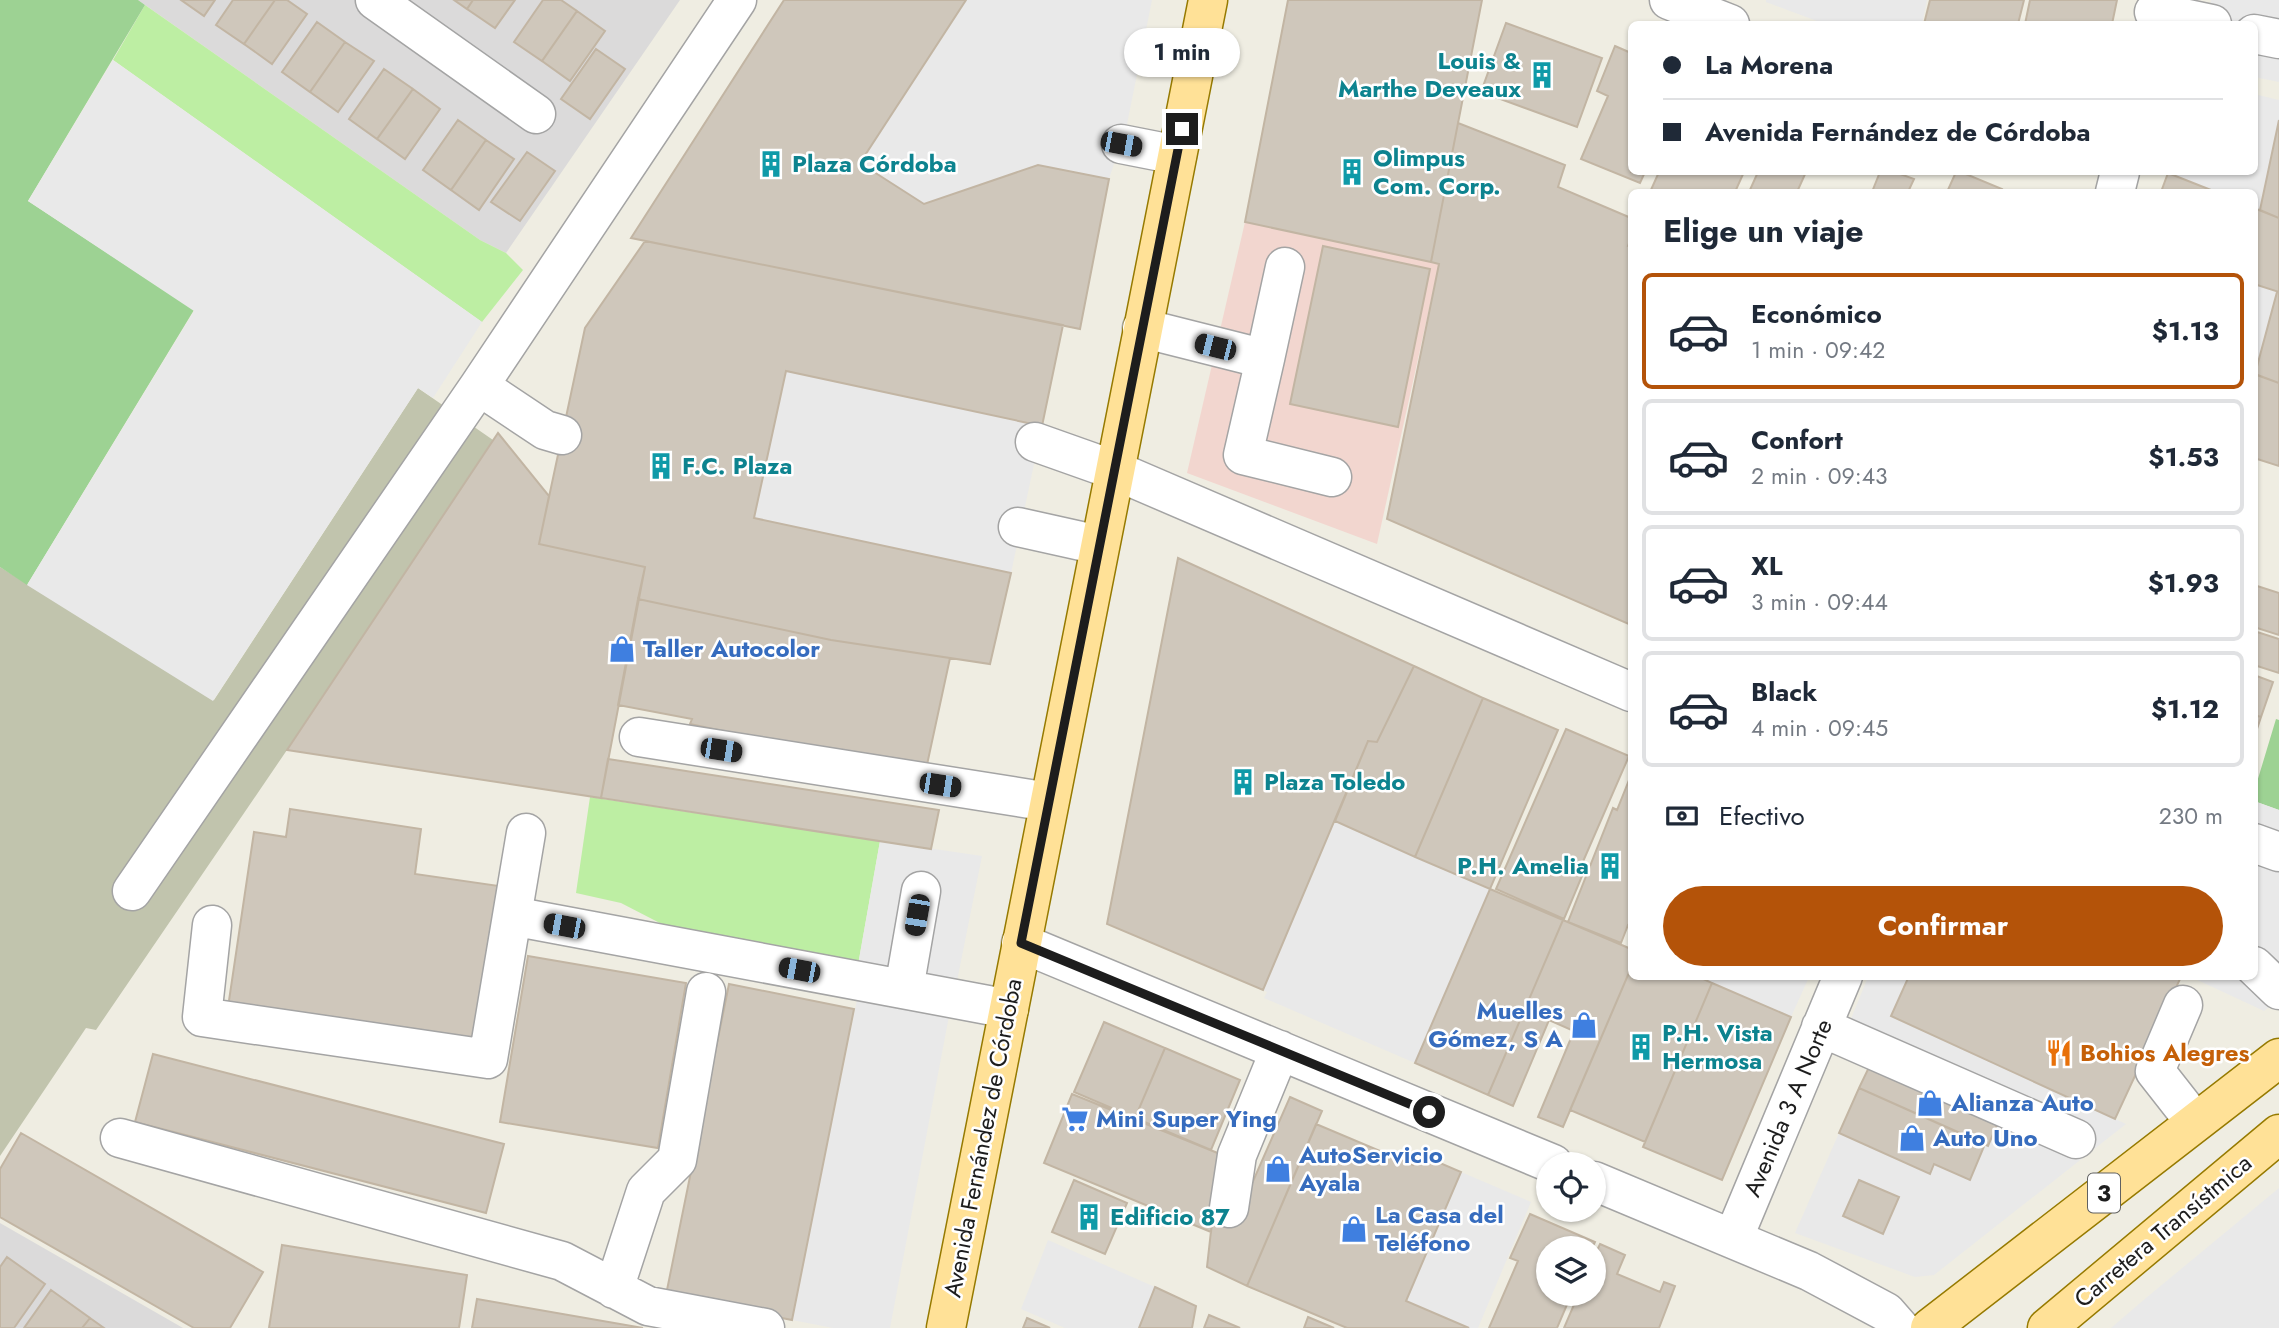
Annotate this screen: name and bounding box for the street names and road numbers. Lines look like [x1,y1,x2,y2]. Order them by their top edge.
street label: Avenida Fernández de Córdoba [934,975,1031,1300]
street label: Avenida 3 A Norte [1734,1014,1841,1202]
street label: Carretera Transístmica [2066,1146,2259,1316]
road number: 3 [2088,1174,2120,1212]

